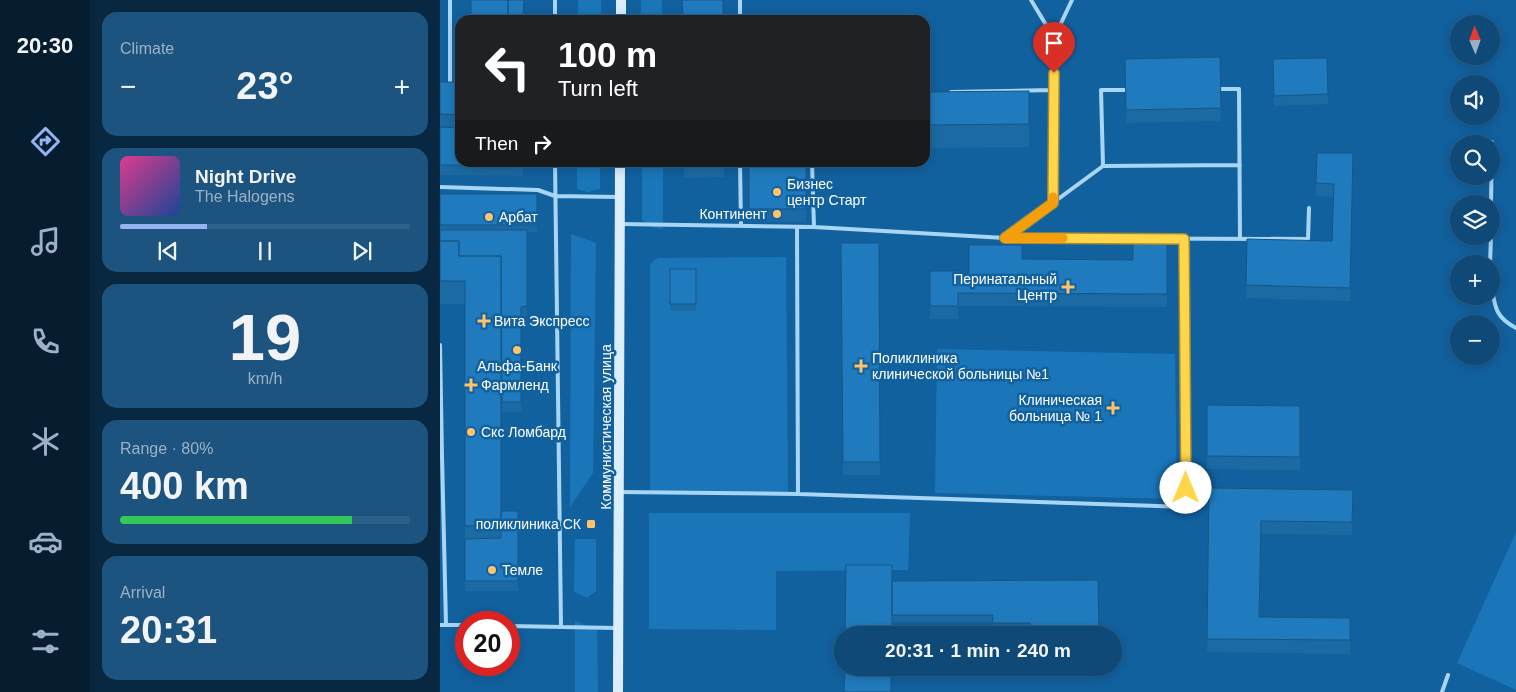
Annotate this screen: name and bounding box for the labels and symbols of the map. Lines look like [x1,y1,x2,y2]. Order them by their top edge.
north arrow [1450,15,1500,65]
pin [1033,22,1075,73]
place label: Бизнес центр Старт [787,176,867,208]
marker: Бизнес центр Старт [771,186,783,198]
place label: Континент [699,206,768,222]
marker: Континент [771,208,783,220]
place label: Арбат [499,209,538,225]
marker: Арбат [483,211,495,223]
place label: Перинатальный Центр [953,271,1057,303]
marker: Перинатальный Центр [1061,280,1075,294]
place label: Вита Экспресс [494,313,590,329]
marker: Вита Экспресс [478,315,490,327]
marker: Альфа-Банк [511,344,523,356]
street label: Коммунистическая улица [598,344,614,510]
place label: Поликлиника клинической больницы №1 [872,350,1049,382]
place label: Альфа-Банк [477,358,558,374]
marker: Поликлиника клинической больницы №1 [854,359,868,373]
place label: Фармленд [481,377,549,393]
marker: Фармленд [465,379,477,391]
place label: Клиническая больница № 1 [1009,392,1102,424]
marker: Клиническая больница № 1 [1106,401,1120,415]
place label: Скс Ломбард [481,424,566,440]
marker: Скс Ломбард [465,426,477,438]
position arrow [1159,461,1211,513]
place label: поликлиника СК [476,516,582,532]
marker: поликлиника СК [585,518,597,530]
place label: Темле [502,562,543,578]
marker: Темле [486,564,498,576]
speed limit sign: 20 [455,611,520,676]

